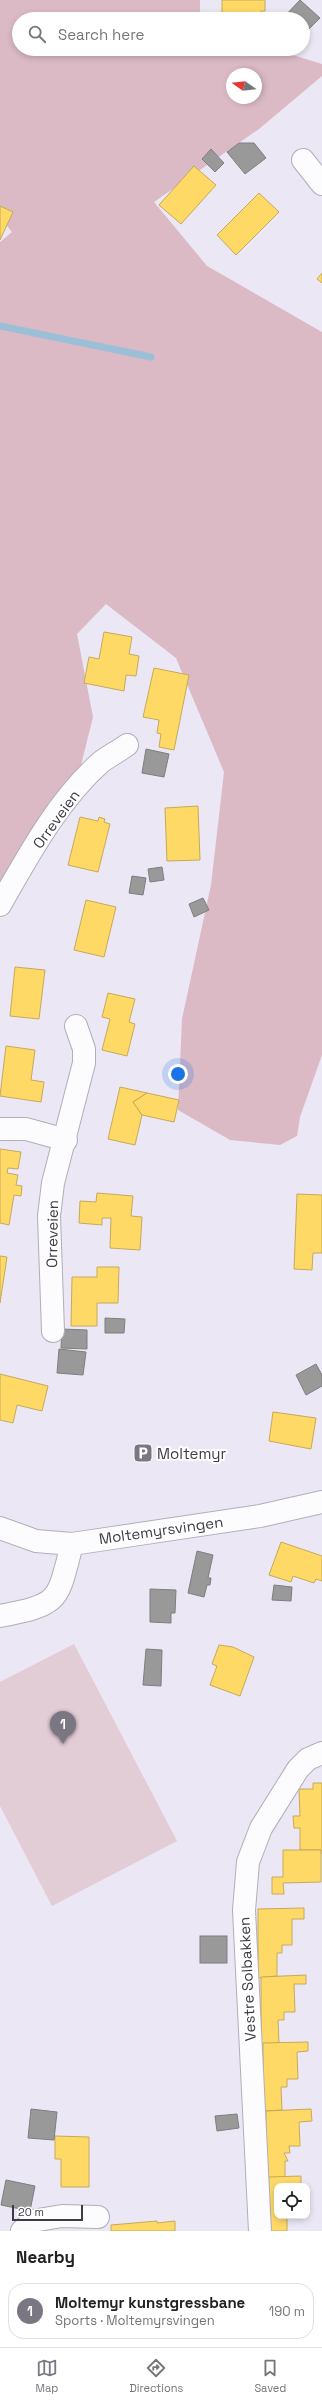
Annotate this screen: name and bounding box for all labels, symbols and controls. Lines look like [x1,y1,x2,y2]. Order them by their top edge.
search box [12,12,310,56]
icon: search [26,23,48,45]
text: Search here [58,25,144,44]
north arrow [226,68,262,104]
street label: Orreveien [28,786,84,852]
your location [168,1064,188,1084]
street label: Orreveien [42,1200,62,1268]
parking icon: Moltemyr [132,1442,154,1464]
place label: Moltemyr [157,1444,226,1463]
street label: Moltemyrsvingen [98,1512,224,1548]
pin: 1 [50,1711,76,1744]
street label: Vestre Solbakken [234,1916,260,2042]
map controls [274,2183,310,2219]
button: locate [274,2183,310,2219]
scale bar [12,2203,83,2222]
text: 20 m [18,2205,44,2219]
text: Nearby [16,2246,75,2268]
text: Moltemyr kunstgressbane [55,2293,245,2312]
text: 1 [27,2303,33,2320]
text: 190 m [269,2303,305,2320]
text: Sports · Moltemyrsvingen [55,2312,215,2329]
tab: Map [36,2357,58,2395]
tab: Directions [129,2357,183,2395]
tab: Saved [254,2357,286,2395]

